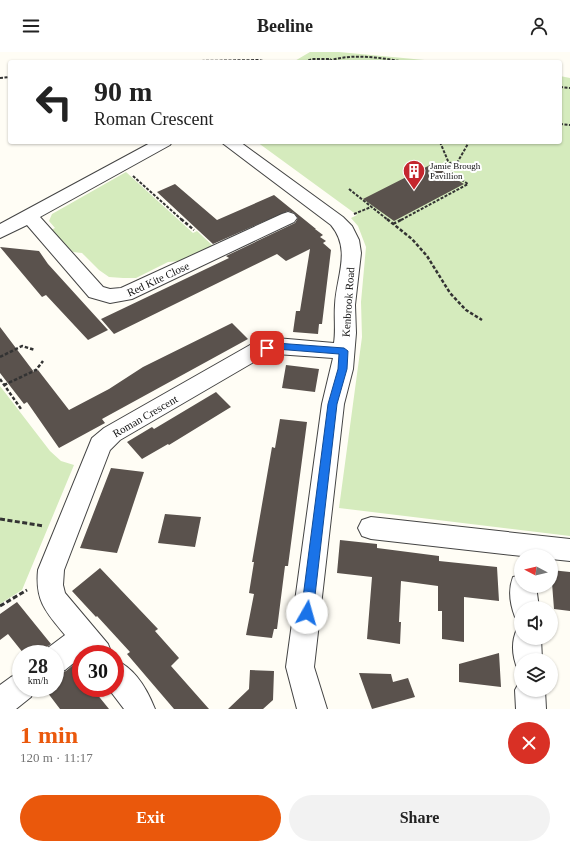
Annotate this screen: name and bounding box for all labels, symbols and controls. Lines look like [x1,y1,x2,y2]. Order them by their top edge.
icon: menu [20,15,42,37]
icon: person [528,15,550,37]
text: Beeline [257,16,313,36]
icon: left [28,76,80,128]
text: 90 m [94,76,152,107]
text: Roman Crescent [94,109,213,129]
building icon: Jamie Brough Pavillion [401,158,427,191]
place label: Jamie Brough Pavillion [430,161,481,181]
street label: Red Kite Close [125,259,191,299]
street label: Kenbrook Road [340,266,356,337]
pin [250,331,284,365]
icon: arrive [256,337,278,359]
street label: Roman Crescent [110,393,180,439]
north arrow [514,549,558,593]
map controls [514,549,558,697]
position arrow [286,592,328,634]
button: sound [514,601,558,645]
speed limit sign: 30 [72,645,124,697]
button: layers [514,653,558,697]
text: 28 [28,655,48,677]
text: km/h [28,675,48,686]
text: 1 min [20,722,78,748]
button: close [508,722,550,764]
text: 120 m · 11:17 [20,750,93,765]
button: Exit [20,795,281,841]
button: Share [289,795,550,841]

